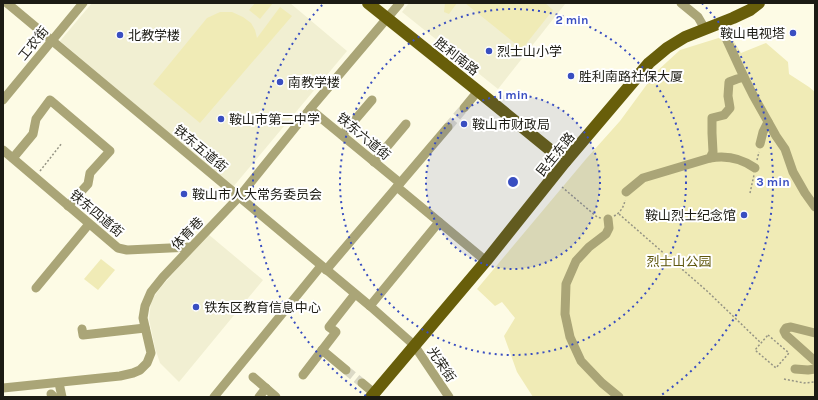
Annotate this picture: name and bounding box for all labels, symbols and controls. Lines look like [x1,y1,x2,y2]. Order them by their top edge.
text: 2 min [555,13,589,27]
street label: 工农街 [15,23,51,63]
place label: 鞍山电视塔 [720,26,785,41]
place label: 北教学楼 [128,28,180,43]
marker: 鞍山电视塔 [788,28,798,38]
marker: 北教学楼 [115,30,125,40]
street label: 胜利南路 [432,34,482,78]
place label: 烈士山小学 [497,44,562,59]
marker: 烈士山小学 [484,46,494,56]
place label: 胜利南路社保大厦 [579,69,683,84]
marker: 胜利南路社保大厦 [566,71,576,81]
place label: 南教学楼 [288,75,340,90]
marker: 南教学楼 [275,77,285,87]
text: 1 min [498,88,528,102]
street label: 铁东六道街 [334,110,393,163]
place label: 鞍山市第二中学 [229,112,320,127]
marker: 鞍山市第二中学 [216,114,226,124]
place label: 鞍山市财政局 [472,117,550,132]
marker: 鞍山市财政局 [459,119,469,129]
street label: 铁东五道街 [171,122,230,175]
street label: 民生东路 [533,129,578,179]
centre of rings [506,175,520,189]
text: 3 min [756,175,790,189]
street label: 铁东四道街 [67,187,126,240]
place label: 鞍山市人大常务委员会 [192,187,322,202]
marker: 鞍山市人大常务委员会 [179,189,189,199]
place label: 鞍山烈士纪念馆 [645,208,736,223]
marker: 鞍山烈士纪念馆 [739,210,749,220]
street label: 体育巷 [168,214,206,253]
park label: 烈士山公园 [646,254,712,269]
place label: 铁东区教育信息中心 [204,300,321,315]
marker: 铁东区教育信息中心 [191,302,201,312]
street label: 光荣街 [424,344,459,385]

